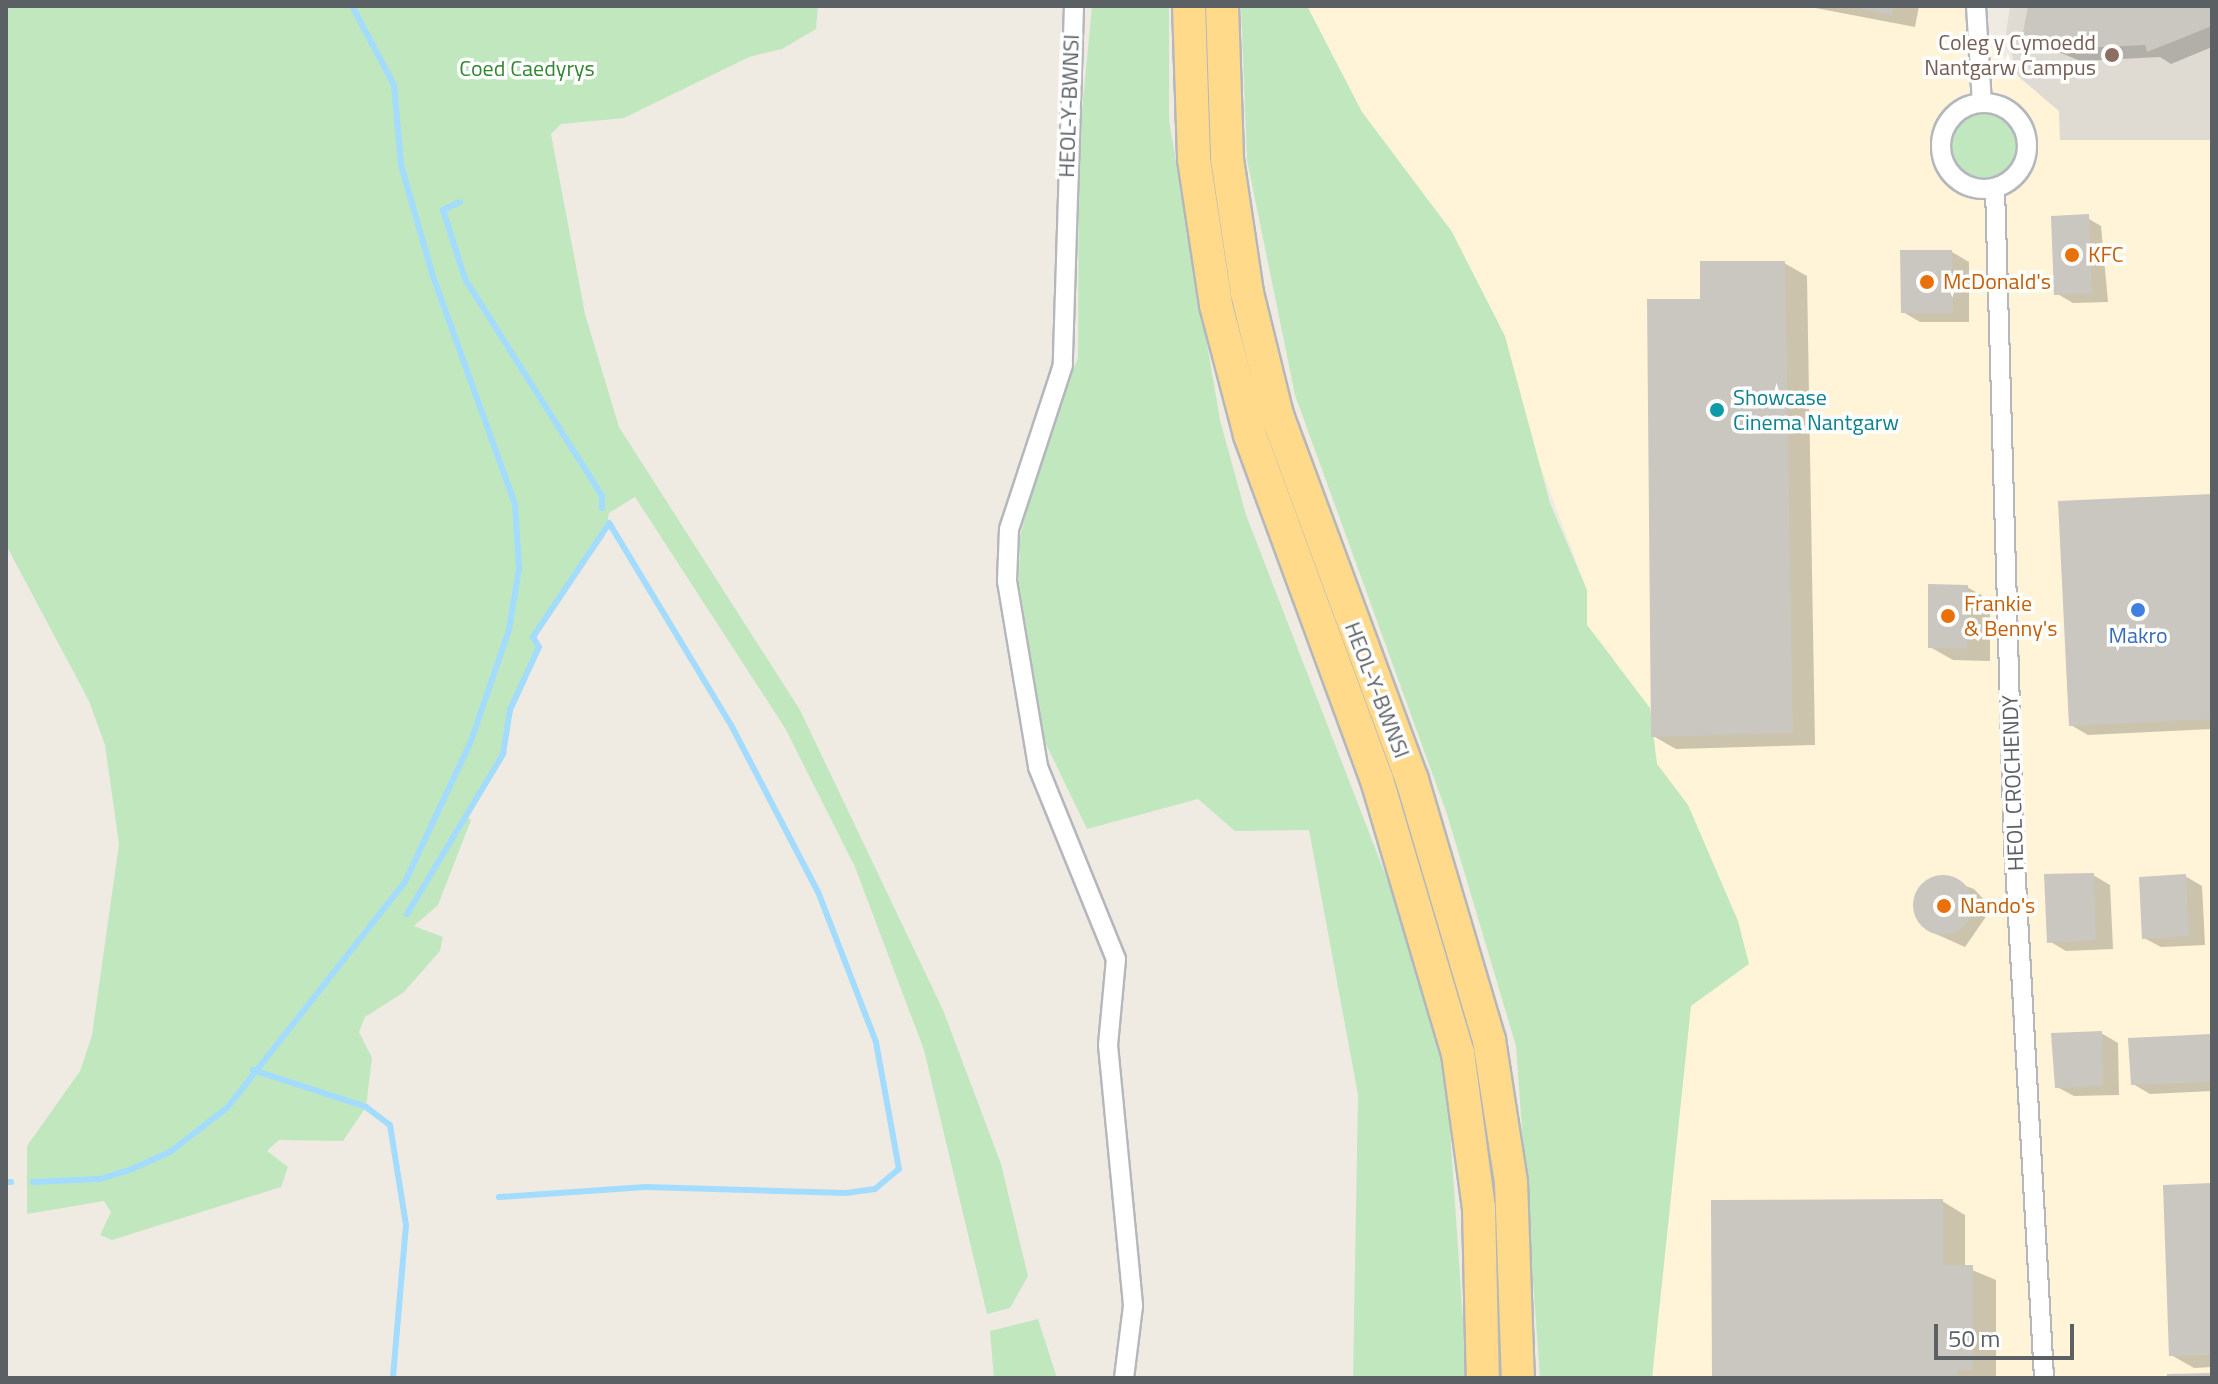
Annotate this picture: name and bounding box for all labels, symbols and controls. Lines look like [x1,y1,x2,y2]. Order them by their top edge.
place label: Coleg y Cymoedd Nantgarw Campus [1924,29,2096,80]
street label: HEOL-Y-BWNSI [1053,34,1085,178]
marker: Coleg y Cymoedd Nantgarw Campus [2103,46,2121,64]
park label: Coed Caedyrys [459,56,595,82]
place label: KFC [2088,242,2124,268]
marker: KFC [2063,246,2081,264]
place label: McDonald's [1943,269,2051,295]
marker: McDonald's [1918,273,1936,291]
place label: Showcase Cinema Nantgarw [1733,384,1899,436]
marker: Showcase Cinema Nantgarw [1708,401,1726,419]
place label: Frankie & Benny's [1964,590,2057,642]
marker: Makro [2129,601,2147,619]
marker: Frankie & Benny's [1939,607,1957,625]
street label: HEOL-Y-BWNSI [1339,618,1415,762]
place label: Makro [2108,623,2168,649]
street label: HEOL CROCHENDY [1997,695,2029,871]
place label: Nando's [1960,893,2035,919]
marker: Nando's [1935,897,1953,915]
scale bar [1938,1308,2078,1358]
text: 50 m [1948,1320,2000,1356]

